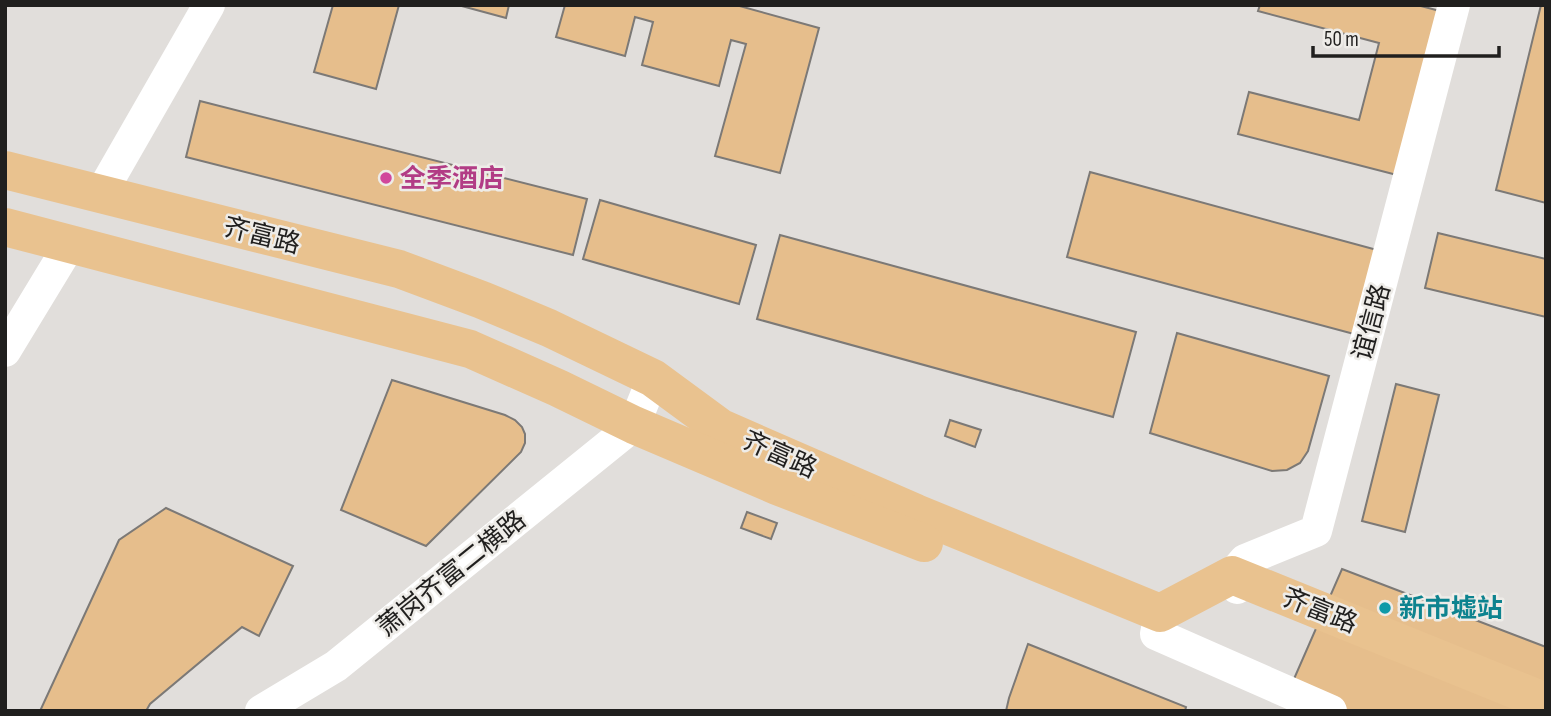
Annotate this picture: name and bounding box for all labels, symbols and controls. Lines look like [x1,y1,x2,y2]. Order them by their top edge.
scale bar [1313,14,1498,58]
text: 50 m [1324,27,1359,52]
place label: 全季酒店 [400,164,504,195]
marker: 全季酒店 [378,170,394,186]
street label: 齐富路 [220,212,303,261]
street label: 谊信路 [1347,281,1398,364]
street label: 齐富路 [737,425,821,485]
street label: 萧岗齐富二横路 [371,505,532,643]
street label: 齐富路 [1277,582,1361,640]
place label: 新市墟站 [1399,594,1503,625]
marker: 新市墟站 [1377,600,1393,616]

